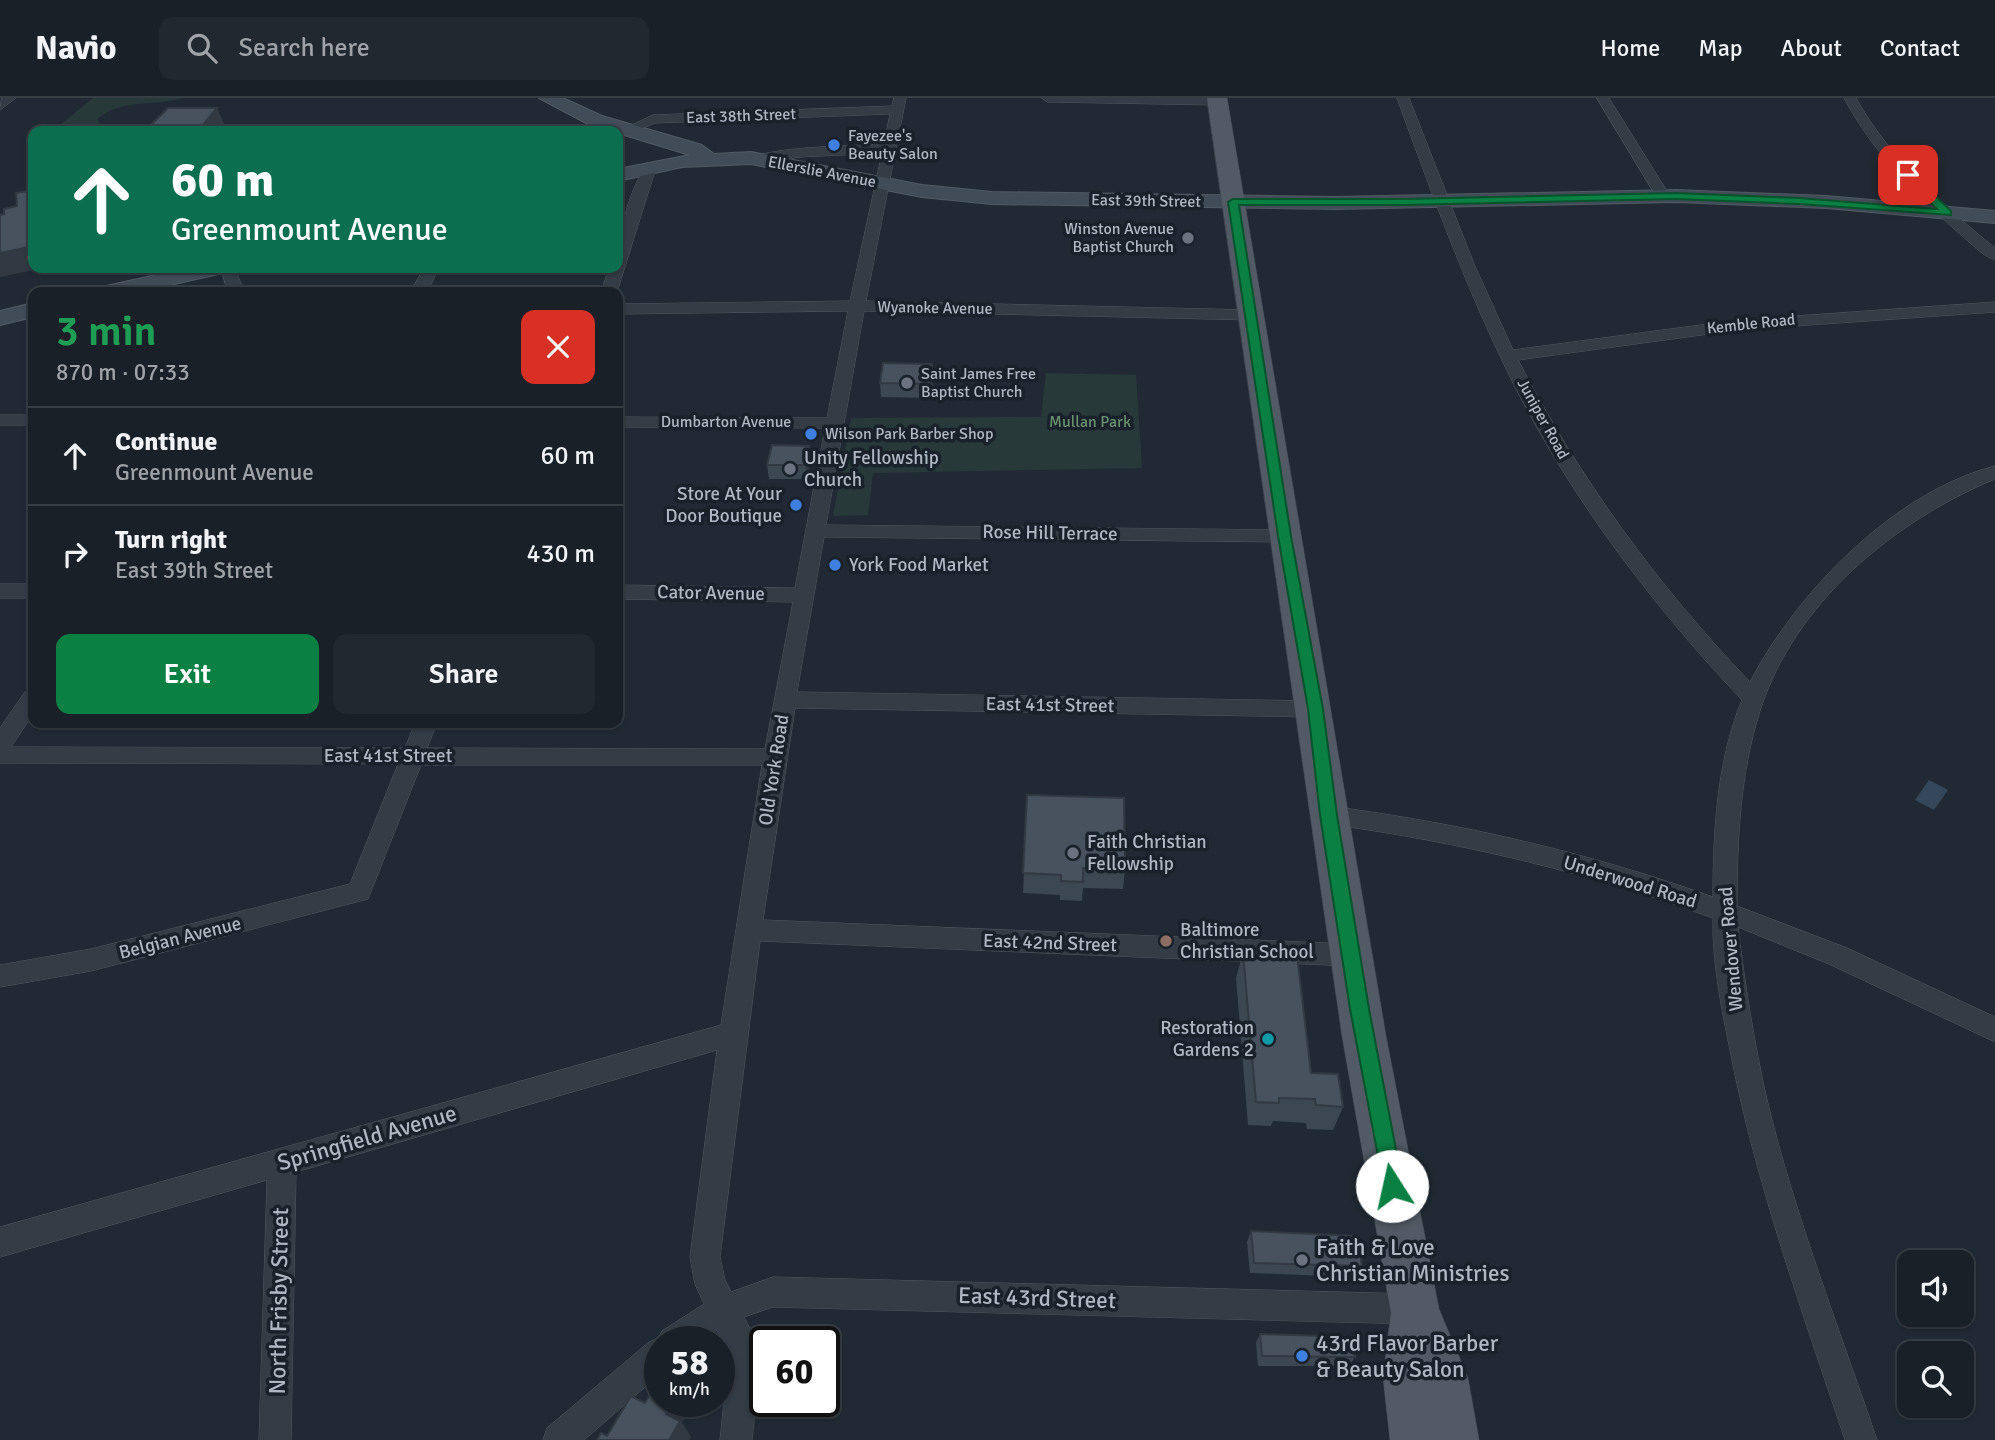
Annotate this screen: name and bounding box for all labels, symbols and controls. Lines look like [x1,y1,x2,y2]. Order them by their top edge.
search box [159,17,649,80]
text: Navio [35,28,117,69]
icon: search [183,29,221,67]
text: Search here [239,32,370,64]
text: Home [1600,33,1660,63]
text: Map [1698,33,1743,63]
text: About [1781,33,1842,63]
text: Contact [1880,33,1960,63]
street label: East 38th Street [686,104,797,128]
place label: Fayezee's Beauty Salon [848,126,938,164]
marker: Fayezee's Beauty Salon [826,137,842,153]
pin [1878,145,1938,205]
text: 60 m [171,150,274,210]
street label: Ellerslie Avenue [766,152,878,192]
icon: ahead [56,154,147,245]
icon: arrive [1889,156,1927,194]
street label: East 39th Street [1091,190,1202,212]
text: Greenmount Avenue [171,210,448,249]
place label: Winston Avenue Baptist Church [1064,219,1174,257]
marker: Winston Avenue Baptist Church [1180,230,1196,246]
street label: Wyanoke Avenue [877,297,993,319]
text: 3 min [56,306,157,357]
street label: Kemble Road [1706,309,1796,339]
button: close [521,310,595,384]
text: 870 m · 07:33 [56,358,190,387]
place label: Saint James Free Baptist Church [921,364,1036,402]
marker: Saint James Free Baptist Church [899,375,915,391]
street label: Juniper Road [1513,375,1573,463]
street label: Dumbarton Avenue [661,412,791,432]
park label: Mullan Park [1049,412,1131,432]
place label: Wilson Park Barber Shop [825,424,993,444]
text: Continue [115,426,217,458]
marker: Wilson Park Barber Shop [803,426,819,442]
icon: ahead [56,437,94,475]
text: 60 m [540,440,595,472]
place label: Unity Fellowship Church [804,446,939,492]
text: Greenmount Avenue [115,458,314,487]
marker: Unity Fellowship Church [782,461,798,477]
place label: Store At Your Door Boutique [665,482,782,528]
marker: Store At Your Door Boutique [788,497,804,513]
street label: Rose Hill Terrace [982,520,1118,546]
text: Turn right [115,524,227,556]
icon: right [56,535,94,573]
text: 430 m [526,538,595,570]
place label: York Food Market [849,553,989,577]
text: East 39th Street [115,556,273,585]
marker: York Food Market [827,557,843,573]
street label: Cator Avenue [657,580,765,606]
button: Exit [56,634,319,714]
button: Share [333,634,595,714]
street label: East 41st Street [986,692,1115,718]
street label: Old York Road [753,713,795,827]
street label: East 41st Street [324,744,453,768]
place label: Faith Christian Fellowship [1087,830,1207,876]
marker: Faith Christian Fellowship [1065,845,1081,861]
street label: Underwood Road [1560,850,1700,914]
street label: Wendover Road [1714,886,1748,1012]
street label: Belgian Avenue [116,911,244,965]
place label: Baltimore Christian School [1180,918,1314,964]
street label: East 42nd Street [983,929,1118,957]
marker: Baltimore Christian School [1158,933,1174,949]
place label: Restoration Gardens 2 [1160,1016,1254,1062]
marker: Restoration Gardens 2 [1260,1031,1276,1047]
street label: Springfield Avenue [274,1099,460,1177]
position arrow [1355,1149,1429,1223]
street label: North Frisby Street [263,1207,295,1395]
place label: Faith & Love Christian Ministries [1316,1233,1510,1288]
map controls [1897,1250,1974,1418]
button: sound [1897,1250,1974,1327]
marker: Faith & Love Christian Ministries [1294,1252,1310,1268]
street label: East 43rd Street [958,1281,1116,1315]
speed limit sign: 60 [749,1326,840,1417]
place label: 43rd Flavor Barber & Beauty Salon [1316,1329,1499,1384]
text: 58 [671,1341,708,1384]
button: search [1897,1341,1974,1418]
marker: 43rd Flavor Barber & Beauty Salon [1294,1348,1310,1364]
text: km/h [669,1378,710,1400]

